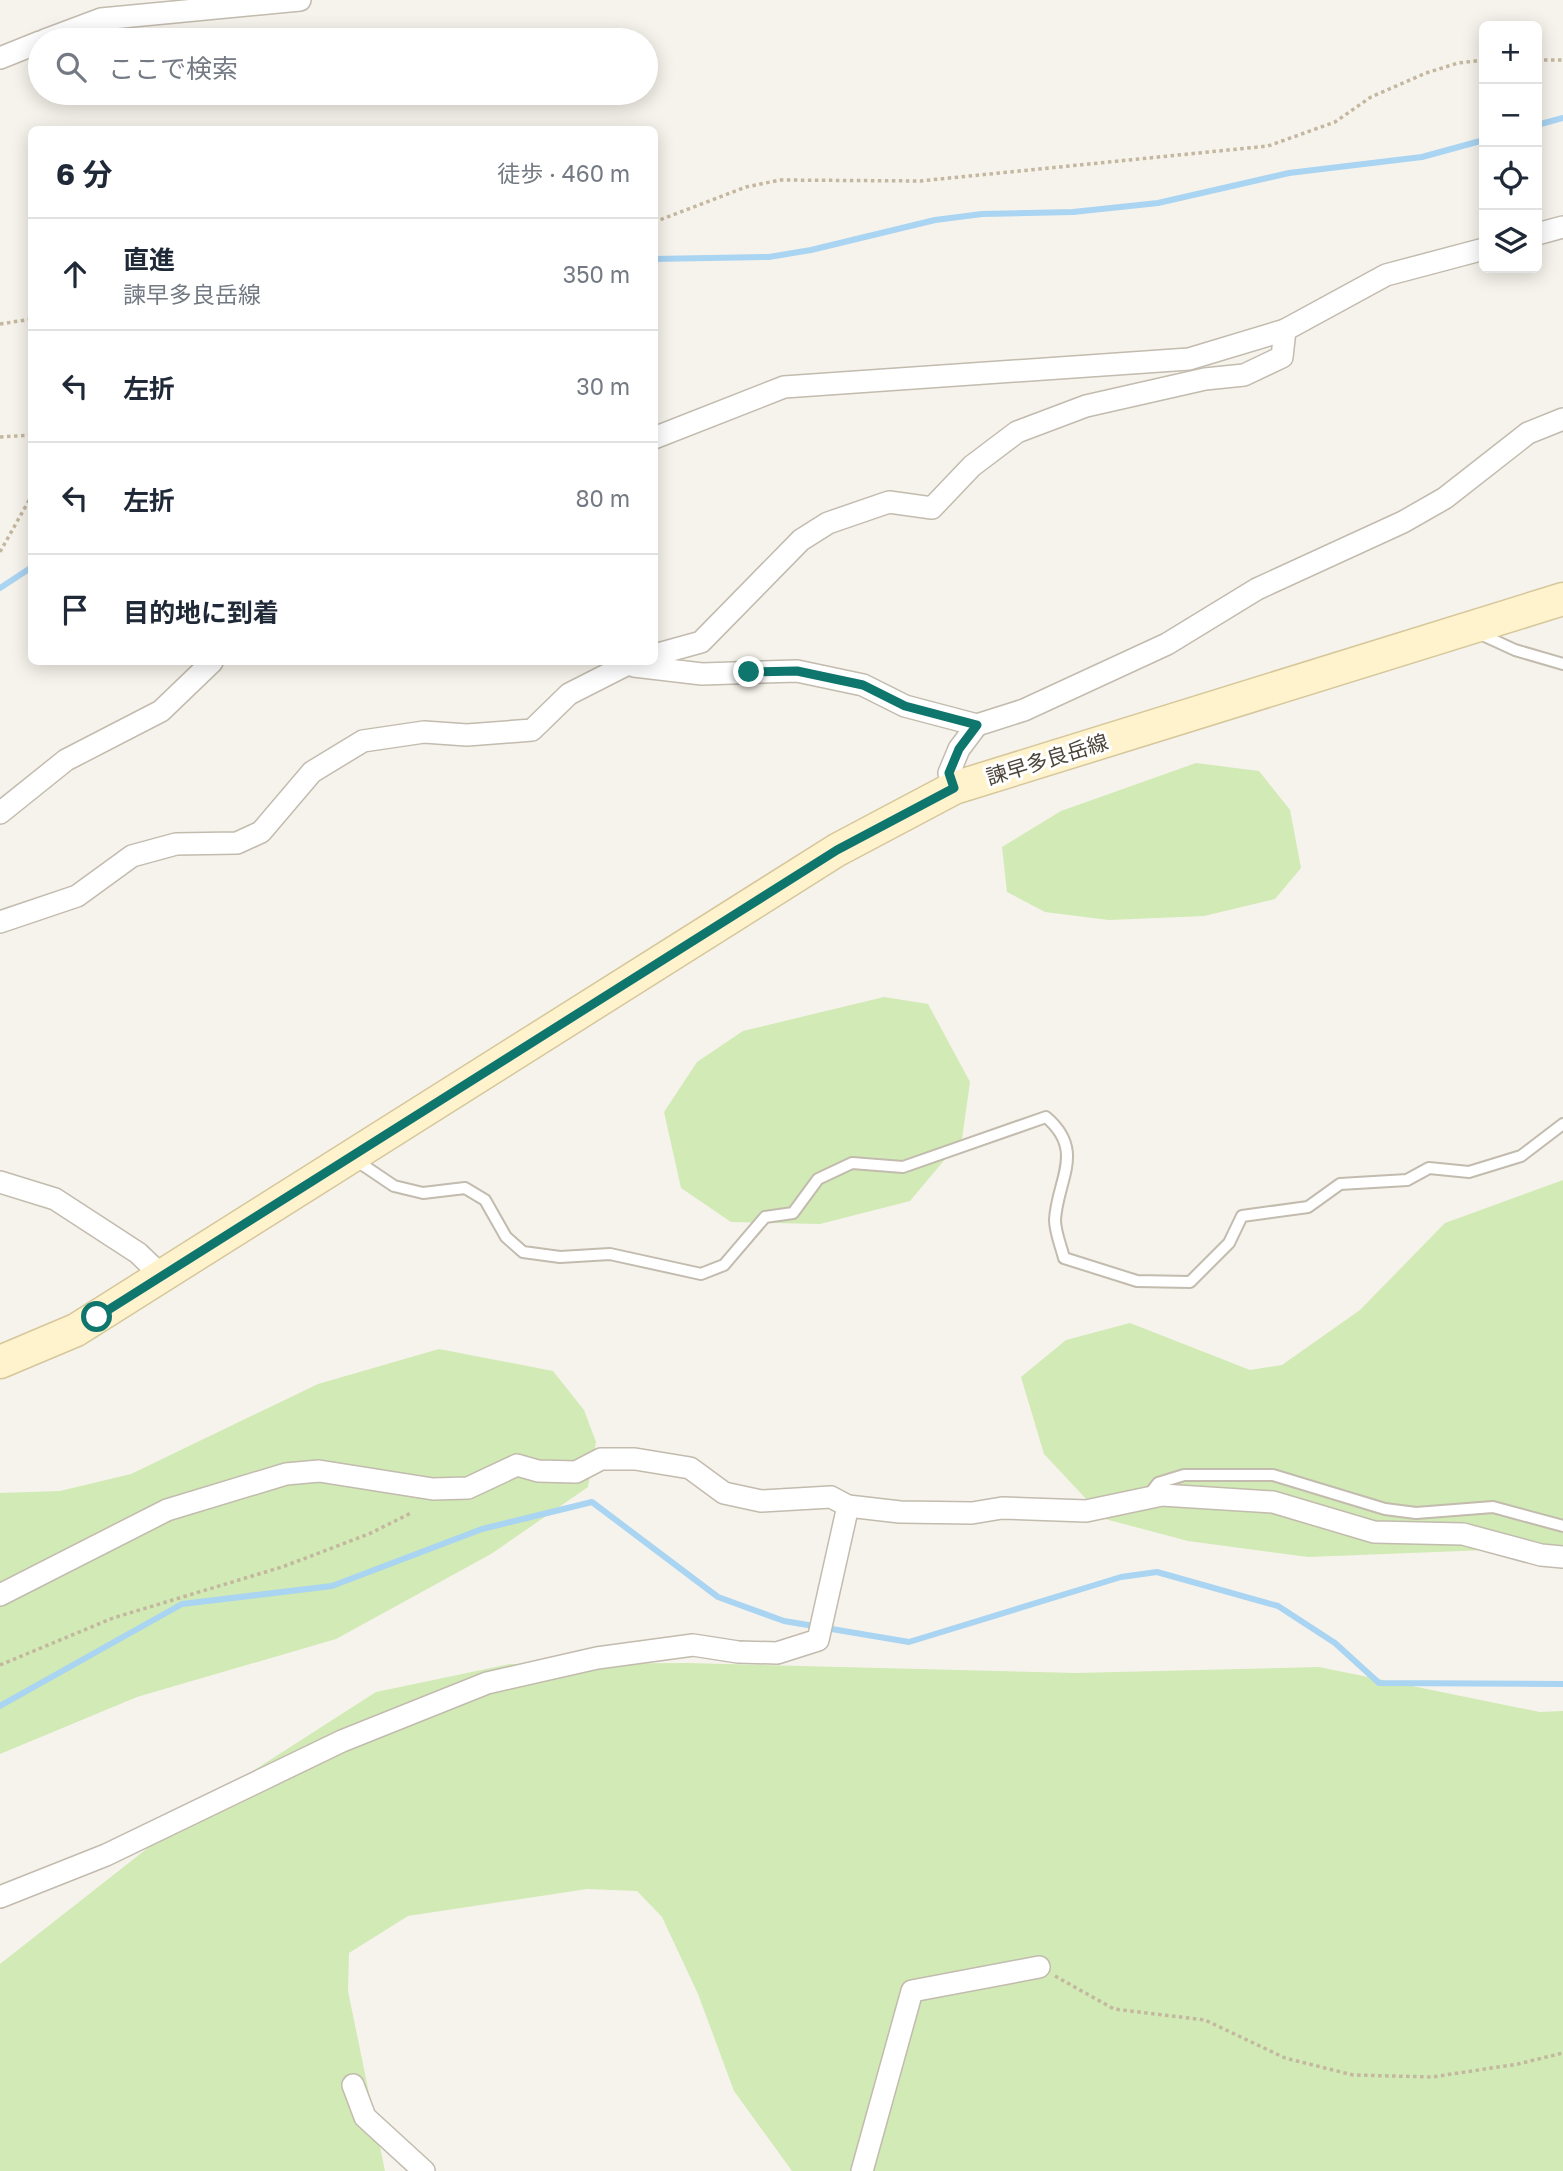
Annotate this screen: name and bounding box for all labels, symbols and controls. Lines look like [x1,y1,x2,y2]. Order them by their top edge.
map controls [1479,21,1542,273]
button: + [1479,21,1542,84]
search box [28,28,658,105]
icon: search [52,48,90,86]
text: ここで検索 [108,53,238,84]
button: − [1479,84,1542,147]
button: locate [1479,147,1542,210]
text: 6 分 [56,156,113,192]
text: 徒歩 · 460 m [497,159,630,187]
button: layers [1479,210,1542,273]
text: 直進 [123,244,175,275]
icon: ahead [56,255,94,293]
text: 350 m [563,260,630,288]
text: 諫早多良岳線 [123,280,261,308]
icon: left [56,367,94,405]
text: 30 m [576,372,630,400]
text: 左折 [123,373,175,404]
icon: left [56,479,94,517]
text: 80 m [576,484,630,512]
text: 左折 [123,485,175,516]
icon: arrive [56,591,94,629]
text: 目的地に到着 [123,597,279,628]
route end [733,656,764,687]
street label: 諫早多良岳線 [983,728,1111,790]
route start [81,1301,112,1332]

